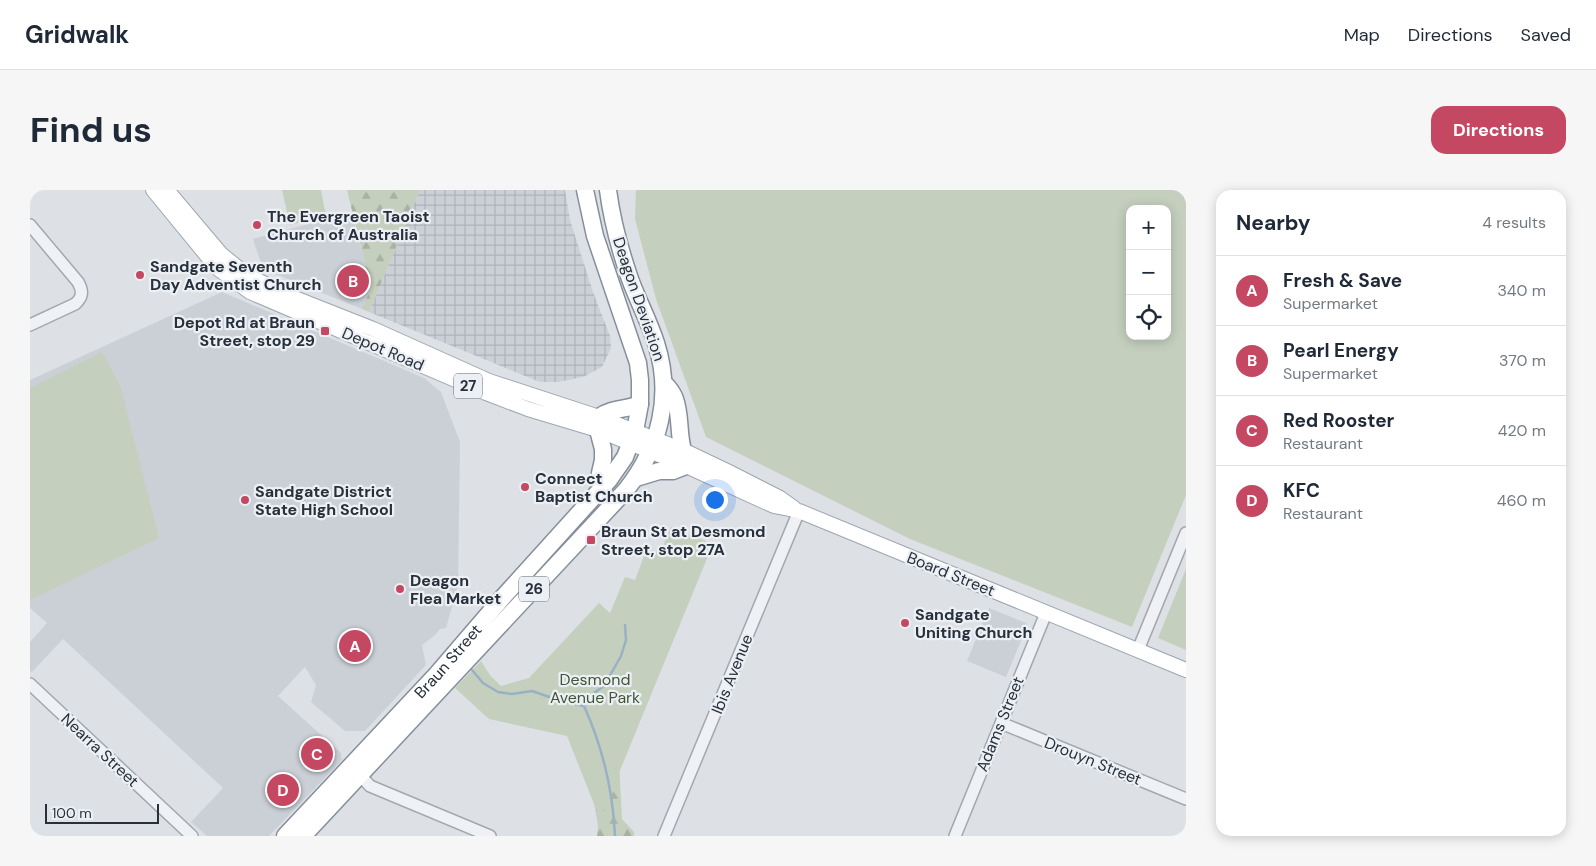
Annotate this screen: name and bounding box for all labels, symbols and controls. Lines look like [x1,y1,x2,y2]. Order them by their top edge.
text: Gridwalk [25,19,129,50]
text: Map [1344,23,1380,47]
text: Directions [1408,23,1493,47]
text: Saved [1521,23,1571,47]
button: Directions [1431,106,1566,154]
text: Find us [30,107,152,153]
map controls [1126,205,1171,340]
button: + [1126,205,1171,250]
place label: The Evergreen Taoist Church of Australia [267,206,430,245]
text: Nearby [1236,209,1310,237]
text: 4 results [1482,212,1546,233]
marker: The Evergreen Taoist Church of Australia [251,219,263,231]
street label: Deagon Deviation [608,234,670,364]
button: − [1126,250,1171,295]
place label: Sandgate Seventh Day Adventist Church [150,256,321,295]
pin: B [337,262,369,300]
text: Fresh & Save [1283,268,1402,293]
marker: Sandgate Seventh Day Adventist Church [134,269,146,281]
text: A [1246,280,1258,301]
text: 340 m [1497,280,1546,301]
text: Supermarket [1283,293,1378,314]
button: locate [1126,295,1171,340]
place label: Depot Rd at Braun Street, stop 29 [174,312,315,351]
street label: Depot Road [339,322,427,376]
marker: Depot Rd at Braun Street, stop 29 [319,325,331,337]
text: Pearl Energy [1283,338,1399,363]
text: B [1247,350,1257,371]
text: 370 m [1499,350,1546,371]
text: Supermarket [1283,363,1378,384]
road number: 27 [454,374,482,398]
text: Red Rooster [1283,408,1394,433]
text: C [1246,420,1258,441]
text: 420 m [1498,420,1546,441]
text: Restaurant [1283,433,1363,454]
place label: Connect Baptist Church [535,468,653,507]
text: KFC [1283,478,1320,503]
place label: Sandgate District State High School [255,481,393,520]
marker: Connect Baptist Church [519,481,531,493]
your location [702,487,728,513]
text: D [1246,490,1258,511]
text: 460 m [1497,490,1546,511]
marker: Sandgate District State High School [239,494,251,506]
text: Restaurant [1283,503,1363,524]
place label: Braun St at Desmond Street, stop 27A [601,521,766,560]
marker: Braun St at Desmond Street, stop 27A [585,534,597,546]
street label: Board Street [904,547,998,601]
place label: Deagon Flea Market [410,570,501,609]
road number: 26 [519,576,549,602]
marker: Deagon Flea Market [394,583,406,595]
place label: Sandgate Uniting Church [915,604,1032,643]
marker: Sandgate Uniting Church [899,617,911,629]
street label: Braun Street [409,619,486,703]
pin: A [339,627,371,665]
street label: Ibis Avenue [706,631,758,717]
park label: Desmond Avenue Park [550,669,640,708]
street label: Adams Street [971,673,1029,775]
street label: Nearra Street [57,709,143,791]
street label: Drouyn Street [1041,732,1145,790]
pin: C [301,735,333,773]
pin: D [267,771,299,809]
scale bar [45,801,159,824]
text: 100 m [52,804,92,822]

